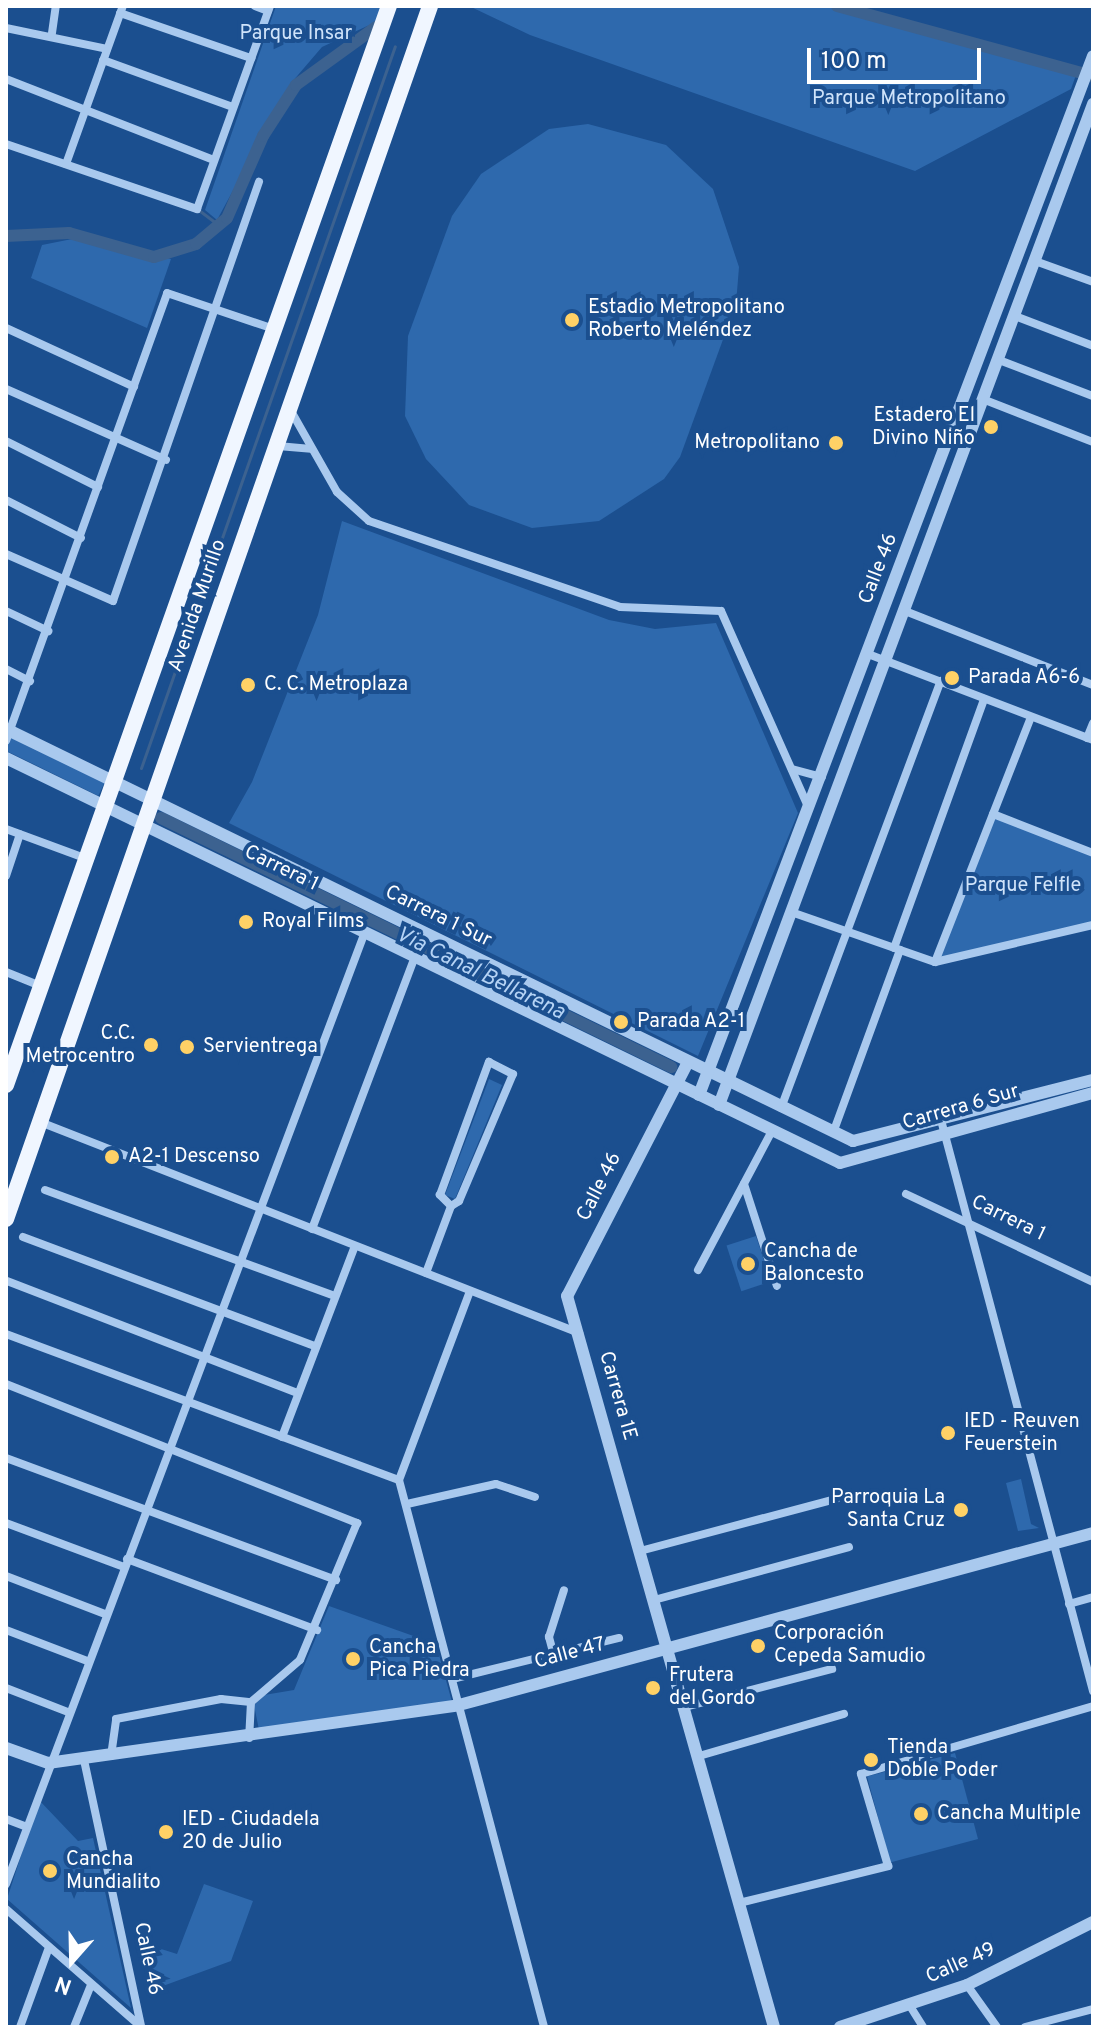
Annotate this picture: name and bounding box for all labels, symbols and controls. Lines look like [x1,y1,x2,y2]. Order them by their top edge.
park label: Parque Insar [240,22,352,46]
scale bar [811,32,985,82]
text: 100 m [821,47,887,77]
park label: Parque Metropolitano [812,87,1006,111]
place label: Estadio Metropolitano Roberto Meléndez [588,296,785,343]
marker: Estadio Metropolitano Roberto Meléndez [563,311,581,329]
place label: Estadero El Divino Niño [872,404,975,451]
marker: Estadero El Divino Niño [982,418,1000,436]
place label: Metropolitano [694,431,820,455]
marker: Metropolitano [827,434,845,452]
street label: Calle 46 [855,530,903,608]
street label: Avenida Murillo [164,537,232,675]
place label: Parada A6-6 [968,666,1081,690]
marker: Parada A6-6 [943,669,961,687]
place label: C. C. Metroplaza [264,673,408,697]
marker: C. C. Metroplaza [239,676,257,694]
street label: Carrera 1 [240,841,322,897]
park label: Parque Felfle [965,874,1081,898]
street label: Carrera 1 Sur [381,881,495,953]
place label: Royal Films [262,910,364,934]
marker: Royal Films [237,913,255,931]
water label: Via Canal Bellarena [391,922,569,1026]
place label: Parada A2-1 [637,1010,746,1034]
marker: Parada A2-1 [612,1013,630,1031]
place label: C.C. Metrocentro [26,1022,135,1069]
place label: Servientrega [203,1035,318,1059]
marker: C.C. Metrocentro [142,1036,160,1054]
marker: Servientrega [178,1038,196,1056]
street label: Carrera 6 Sur [900,1080,1022,1136]
place label: A2-1 Descenso [128,1145,260,1169]
marker: A2-1 Descenso [103,1148,121,1166]
street label: Calle 46 [573,1149,627,1225]
street label: Carrera 1 [967,1191,1049,1247]
place label: Cancha de Baloncesto [764,1240,864,1287]
marker: Cancha de Baloncesto [739,1255,757,1273]
street label: Carrera 1E [593,1349,641,1443]
place label: IED - Reuven Feuerstein [964,1410,1080,1457]
marker: IED - Reuven Feuerstein [939,1424,957,1442]
place label: Parroquia La Santa Cruz [831,1486,945,1533]
marker: Parroquia La Santa Cruz [952,1501,970,1519]
place label: Corporación Cepeda Samudio [774,1622,926,1669]
street label: Calle 47 [532,1633,608,1675]
place label: Cancha Pica Piedra [369,1636,470,1683]
marker: Corporación Cepeda Samudio [749,1637,767,1655]
marker: Cancha Pica Piedra [344,1650,362,1668]
place label: Frutera del Gordo [669,1664,755,1711]
marker: Frutera del Gordo [644,1679,662,1697]
place label: Tienda Doble Poder [887,1736,998,1783]
marker: Tienda Doble Poder [862,1751,880,1769]
place label: Cancha Multiple [937,1802,1081,1826]
marker: Cancha Multiple [912,1805,930,1823]
place label: IED - Ciudadela 20 de Julio [182,1808,319,1855]
marker: IED - Ciudadela 20 de Julio [157,1823,175,1841]
place label: Cancha Mundialito [66,1848,161,1895]
marker: Cancha Mundialito [41,1862,59,1880]
street label: Calle 46 [128,1920,166,1998]
north arrow [32,1921,112,2001]
street label: Calle 49 [923,1938,999,1990]
text: N [52,1969,76,1999]

